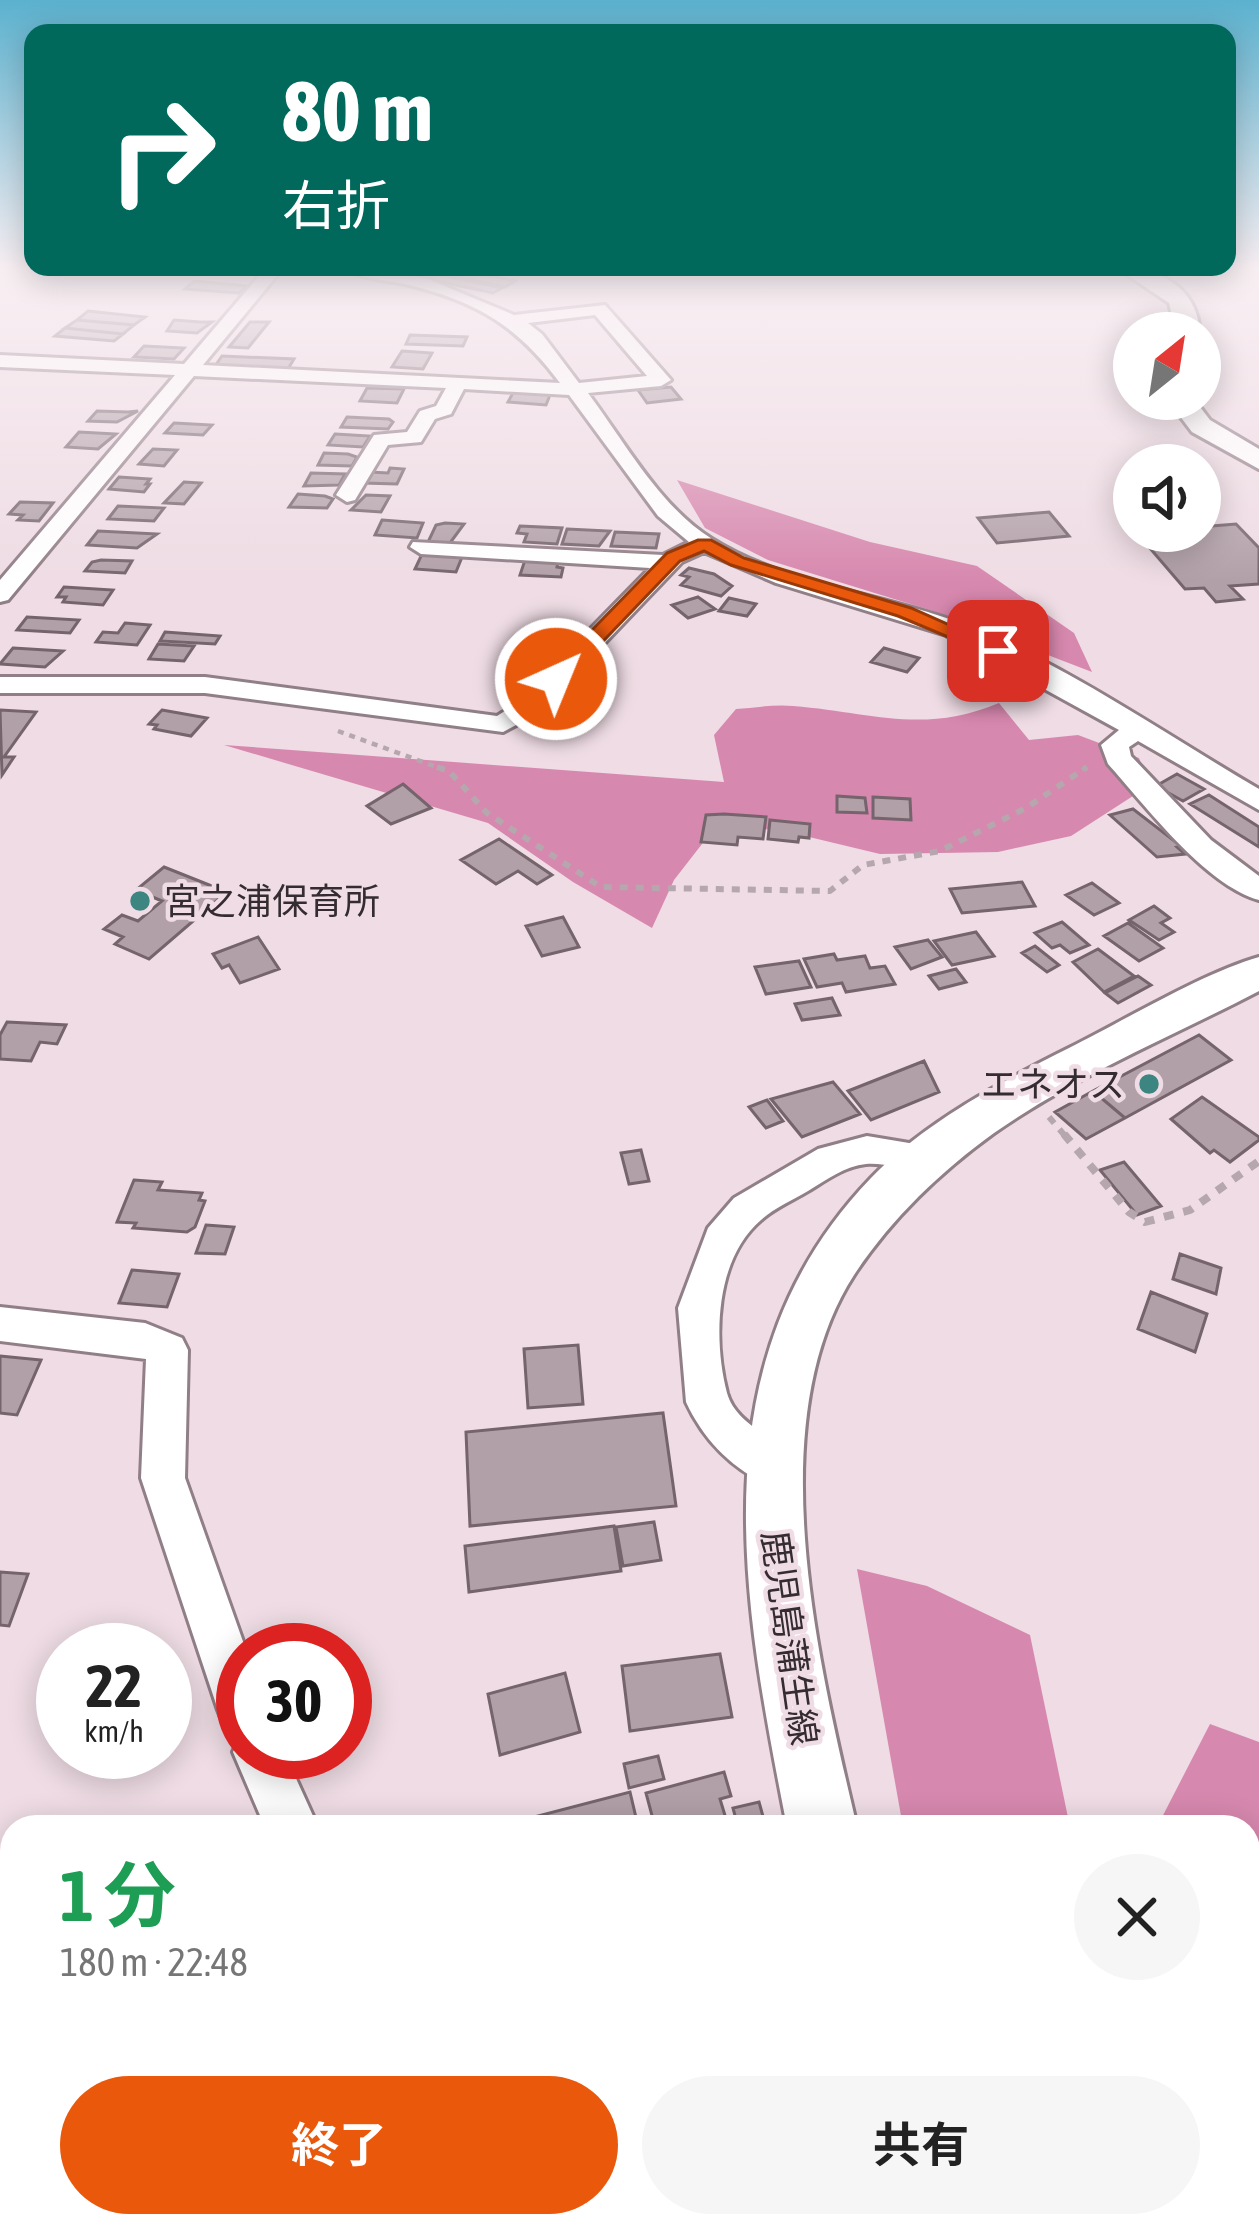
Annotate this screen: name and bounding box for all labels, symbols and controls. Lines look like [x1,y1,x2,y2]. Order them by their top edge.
text: 80 m [282,63,433,159]
icon: right [84,72,240,228]
text: 右折 [282,175,390,236]
north arrow [1113,312,1221,420]
map controls [1113,312,1221,552]
button: sound [1113,444,1221,552]
pin [947,600,1049,702]
position arrow [493,616,619,742]
icon: arrive [965,618,1031,684]
place label: 宮之浦保育所 [164,880,380,922]
marker: 宮之浦保育所 [127,888,153,914]
place label: エネオス [981,1063,1125,1105]
marker: エネオス [1136,1071,1162,1097]
street label: 鹿児島蒲生線 [754,1528,826,1748]
speed limit sign: 30 [216,1623,372,1779]
text: 22 [86,1651,142,1720]
text: km/h [84,1714,144,1748]
text: 1 分 [60,1854,176,1936]
button: close [1074,1854,1200,1980]
text: 180 m · 22:48 [60,1940,248,1984]
button: 終了 [60,2076,618,2214]
button: 共有 [642,2076,1200,2214]

